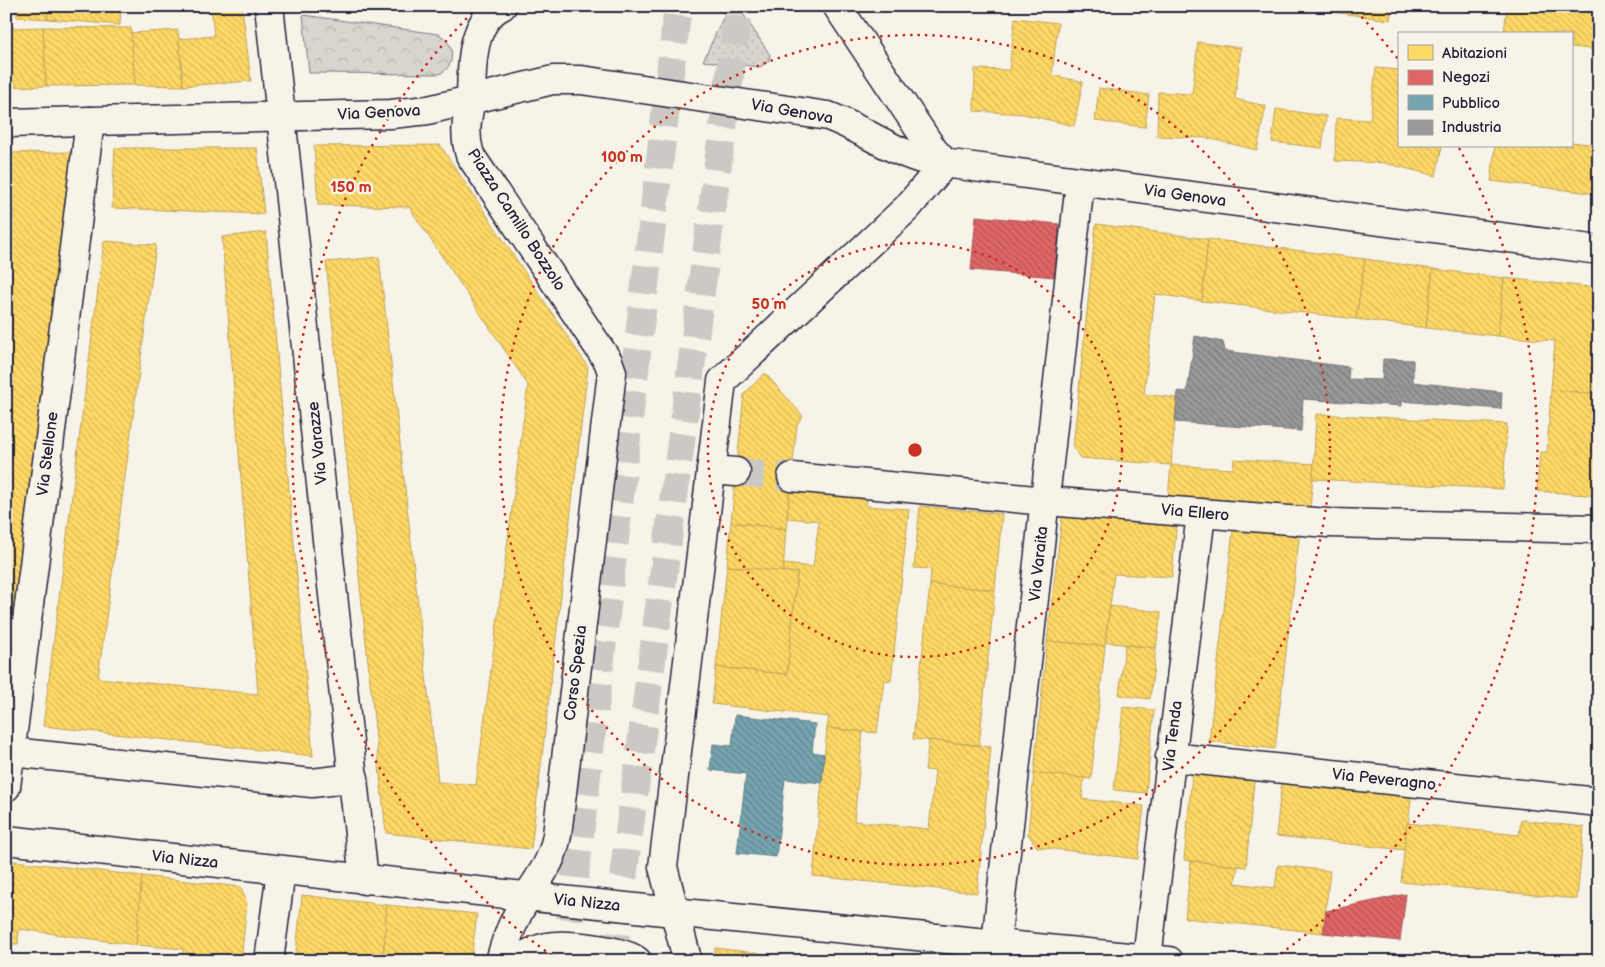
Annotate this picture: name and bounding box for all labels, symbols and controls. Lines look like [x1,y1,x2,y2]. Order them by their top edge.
legend [1398,32,1572,148]
text: Abitazioni [1442,44,1507,63]
text: Negozi [1442,68,1490,87]
text: Pubblico [1442,94,1500,113]
street label: Via Genova [749,95,835,129]
street label: Via Genova [337,101,421,125]
text: Industria [1442,118,1502,137]
street label: Piazza Camillo Bozzolo [463,145,569,295]
text: 100 m [601,148,643,167]
text: 150 m [330,178,372,197]
street label: Via Genova [1143,181,1227,211]
text: 50 m [752,295,787,314]
street label: Via Varazze [304,400,332,485]
street label: Via Stellone [33,410,63,497]
centre of rings [906,441,924,459]
street label: Via Ellero [1160,501,1230,525]
street label: Via Varaita [1026,525,1052,603]
street label: Corso Spezia [561,624,591,722]
street label: Via Tenda [1159,700,1187,772]
street label: Via Peveragno [1331,765,1437,795]
street label: Via Nizza [151,847,219,873]
street label: Via Nizza [553,890,621,916]

